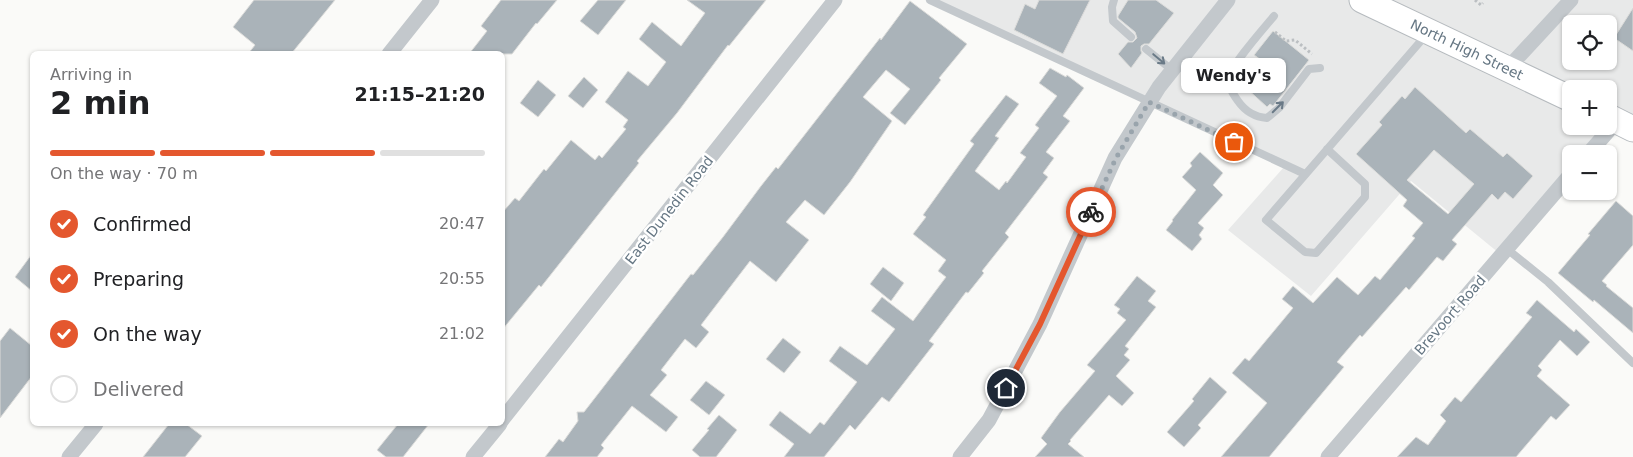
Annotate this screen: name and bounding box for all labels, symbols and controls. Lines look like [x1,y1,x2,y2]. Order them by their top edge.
map controls [1562,15,1617,200]
button: locate [1562,15,1617,70]
street label: North High Street [1408,16,1526,83]
one-way arrow [1153,54,1166,65]
callout: Wendy's [1182,57,1286,92]
text: Arriving in [50,65,132,84]
text: Wendy's [1196,66,1271,85]
button: + [1562,80,1617,135]
text: 21:15–21:20 [355,83,485,105]
text: 2 min [50,84,151,122]
one-way arrow [1272,101,1284,113]
pin [1213,121,1255,163]
icon: bag [1220,128,1248,156]
button: − [1562,145,1617,200]
street label: East Dunedin Road [622,153,716,267]
text: On the way · 70 m [50,164,198,183]
courier [1066,187,1116,237]
icon: bike [1077,198,1105,226]
icon: check [50,210,78,238]
text: Confirmed [93,213,192,235]
text: 20:47 [439,214,485,233]
icon: check [50,265,78,293]
text: Preparing [93,268,184,290]
text: 20:55 [439,269,485,288]
street label: Brevoort Road [1411,272,1489,358]
icon: check [50,320,78,348]
text: On the way [93,323,202,345]
text: 21:02 [439,324,485,343]
pin [985,367,1027,409]
icon: home [992,374,1020,402]
text: Delivered [93,378,184,400]

